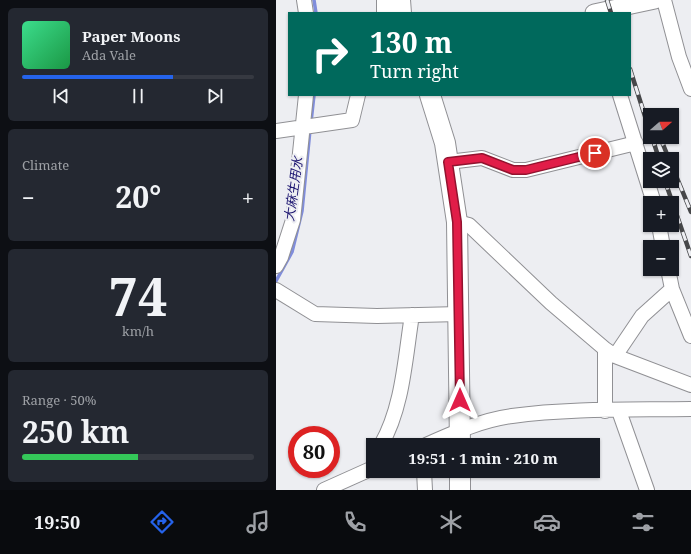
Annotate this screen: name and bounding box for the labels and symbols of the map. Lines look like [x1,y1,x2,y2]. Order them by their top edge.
north arrow [643,108,679,144]
pin [578,136,612,170]
water label: 大麻生用水 [280,154,307,222]
position arrow [439,379,481,421]
speed limit sign: 80 [288,426,340,478]

